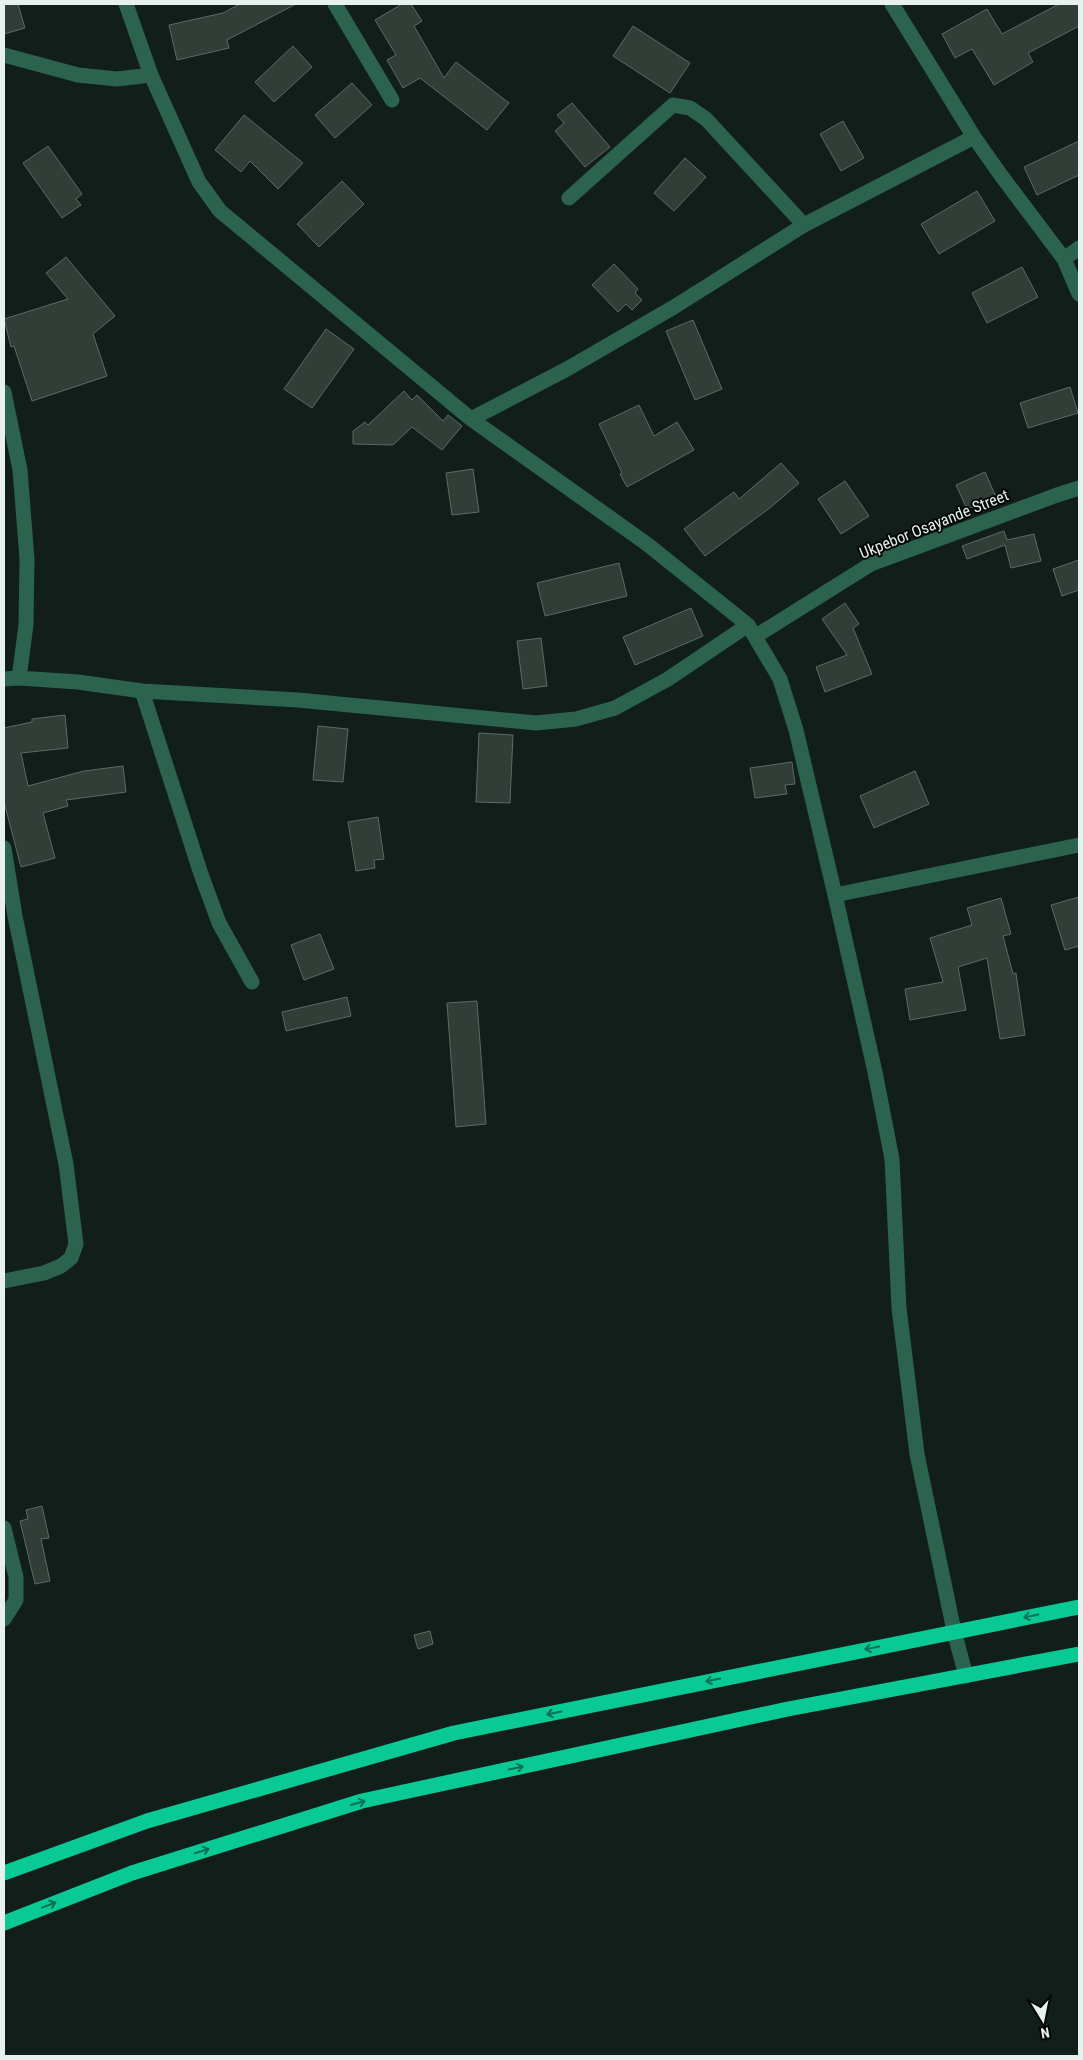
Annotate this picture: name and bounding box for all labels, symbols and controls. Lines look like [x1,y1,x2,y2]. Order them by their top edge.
street label: Ukpebor Osayande Street [857,485,1012,563]
one-way arrow [1024,1612,1040,1621]
one-way arrow [864,1643,880,1653]
one-way arrow [705,1676,721,1685]
one-way arrow [546,1708,562,1718]
one-way arrow [508,1763,524,1772]
one-way arrow [349,1798,365,1808]
one-way arrow [194,1846,210,1856]
one-way arrow [41,1900,56,1910]
north arrow [1018,1995,1068,2045]
text: N [1040,2024,1051,2041]

